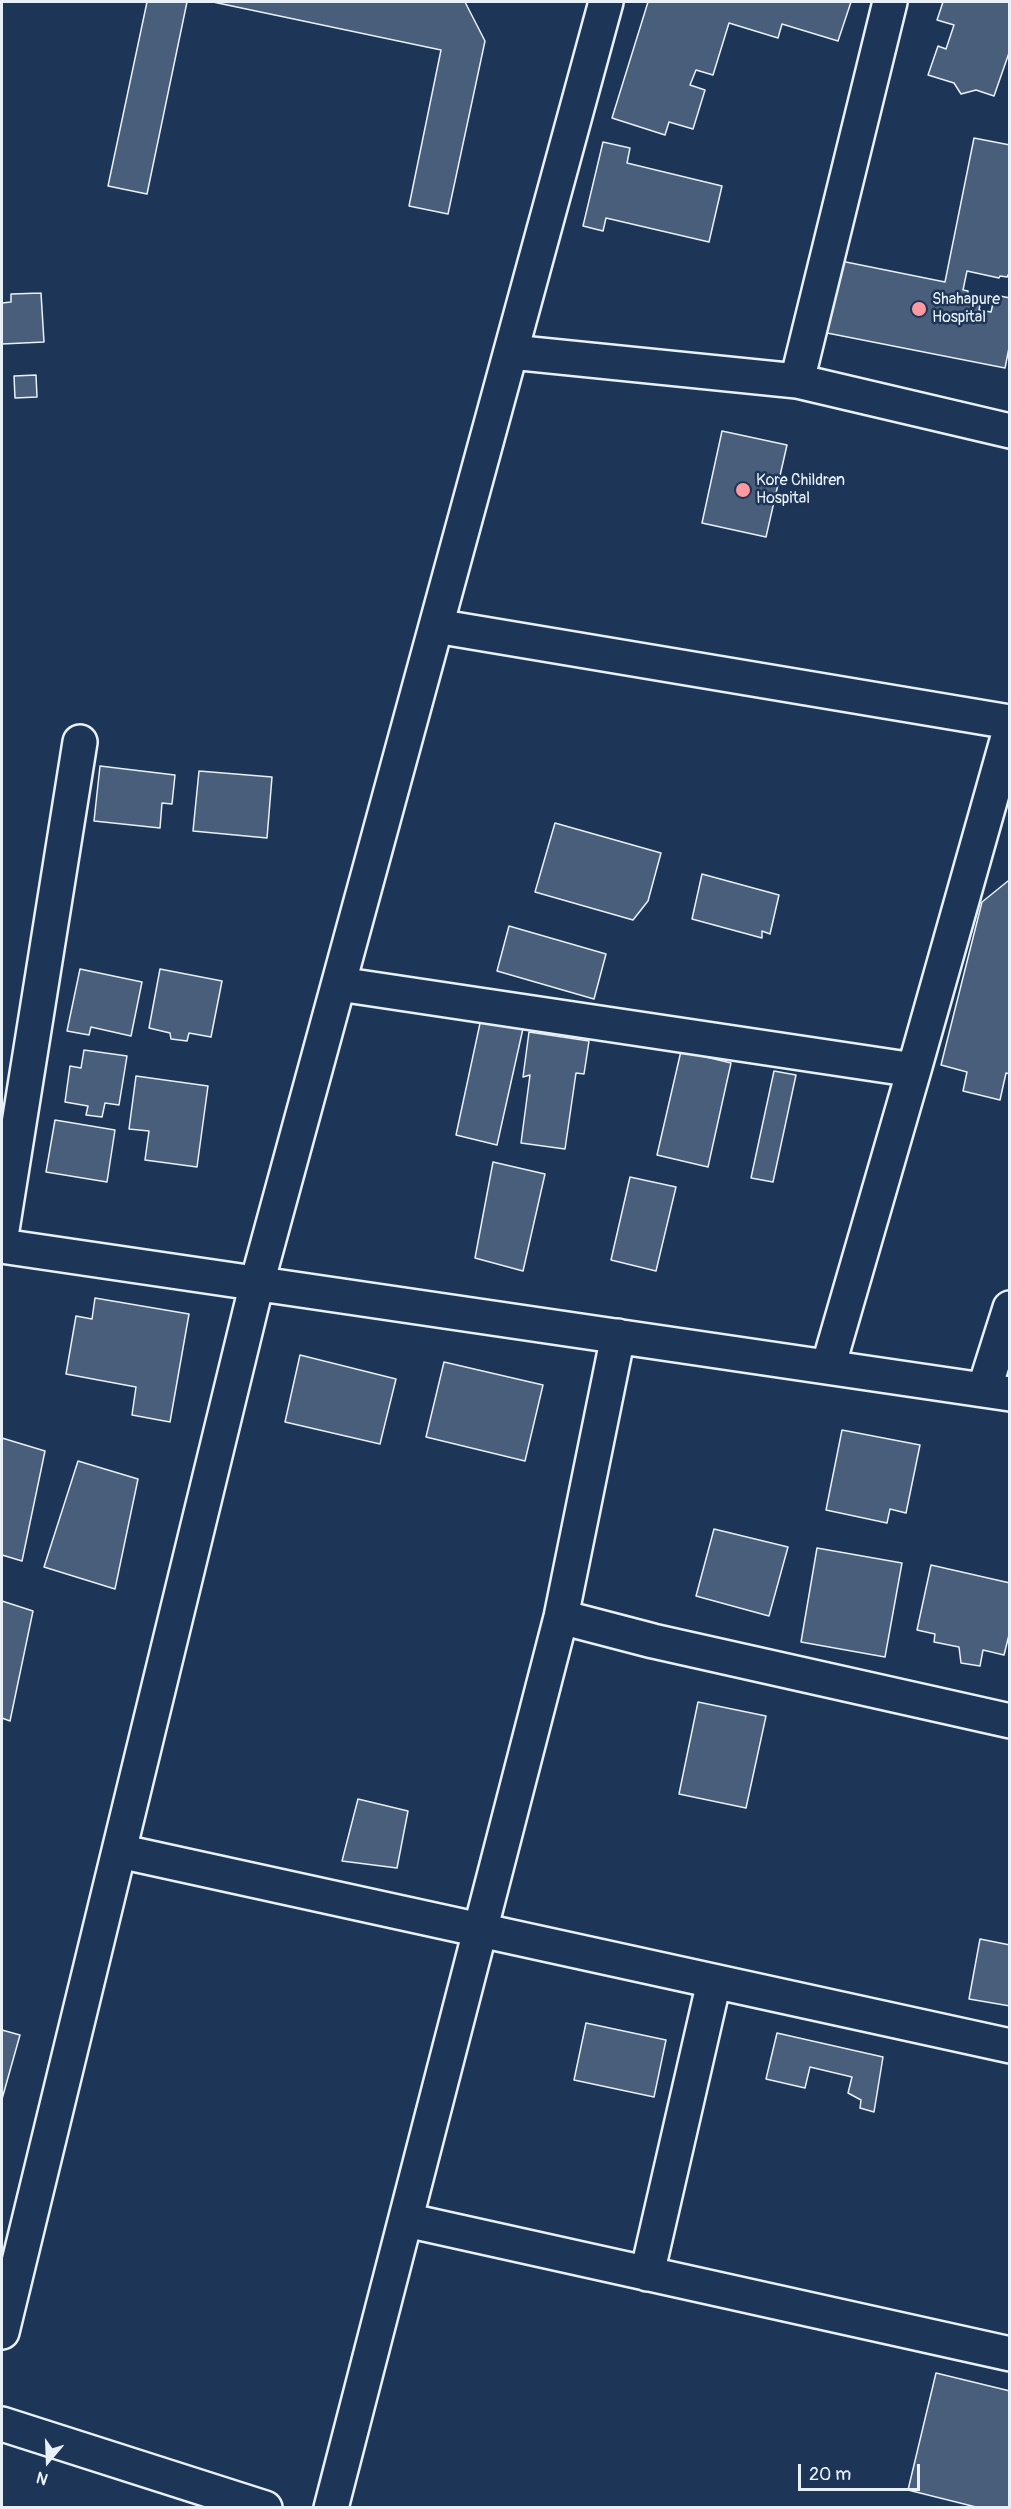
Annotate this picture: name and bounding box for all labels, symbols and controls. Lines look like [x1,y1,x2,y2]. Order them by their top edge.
place label: Shahapure Hospital [932,290,1000,328]
marker: Shahapure Hospital [910,300,928,318]
place label: Kore Children Hospital [756,471,845,509]
marker: Kore Children Hospital [734,481,752,499]
north arrow [18,2431,78,2491]
scale bar [801,2452,922,2490]
text: 20 m [809,2463,851,2486]
text: N [34,2467,51,2489]

